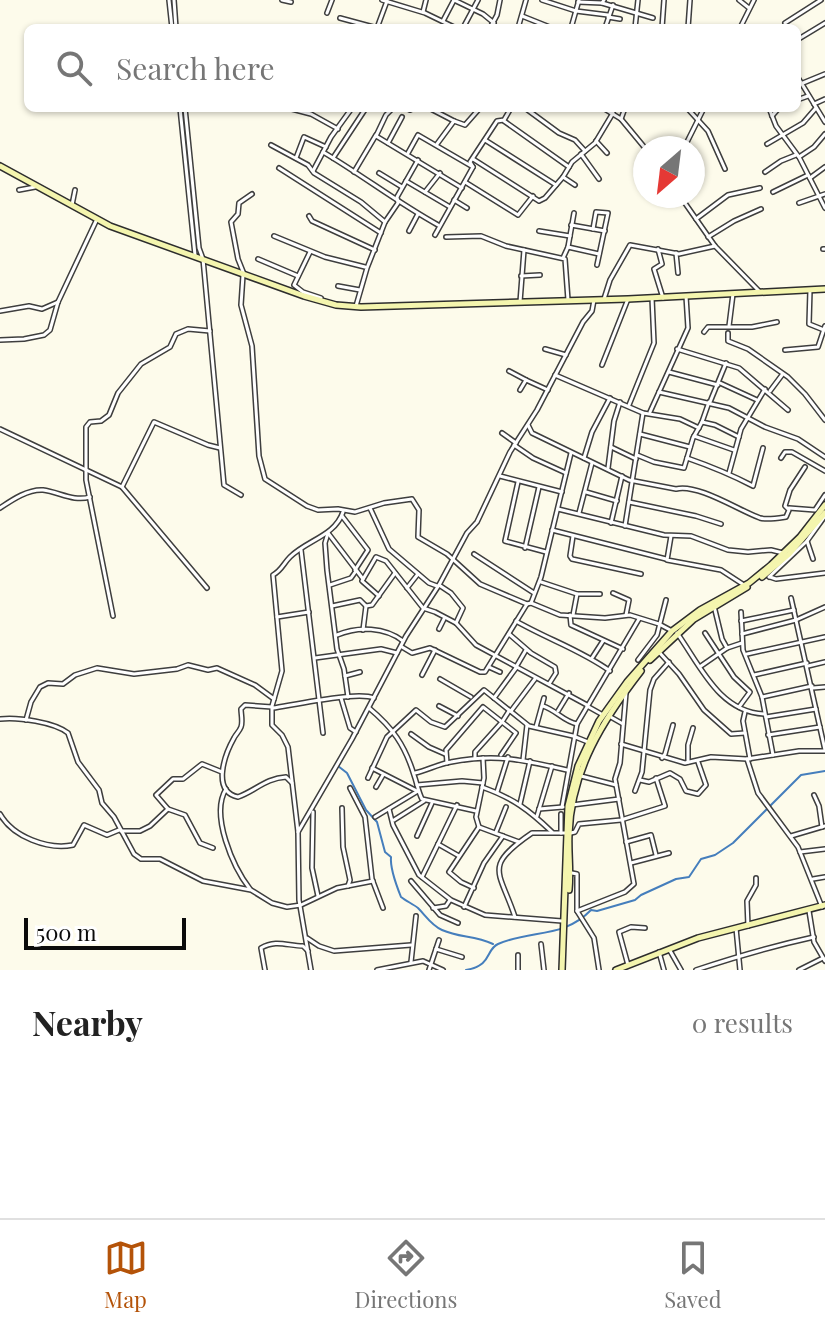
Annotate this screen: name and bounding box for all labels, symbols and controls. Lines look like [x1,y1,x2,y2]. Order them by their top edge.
search box [24,24,801,112]
icon: search [52,46,96,90]
text: Search here [116,48,275,88]
north arrow [633,136,705,208]
scale bar [24,914,186,950]
text: 500 m [36,917,97,947]
text: Nearby [32,999,143,1045]
text: 0 results [692,1005,793,1040]
tab: Map [104,1236,148,1314]
tab: Directions [355,1236,457,1314]
tab: Saved [664,1236,722,1314]

